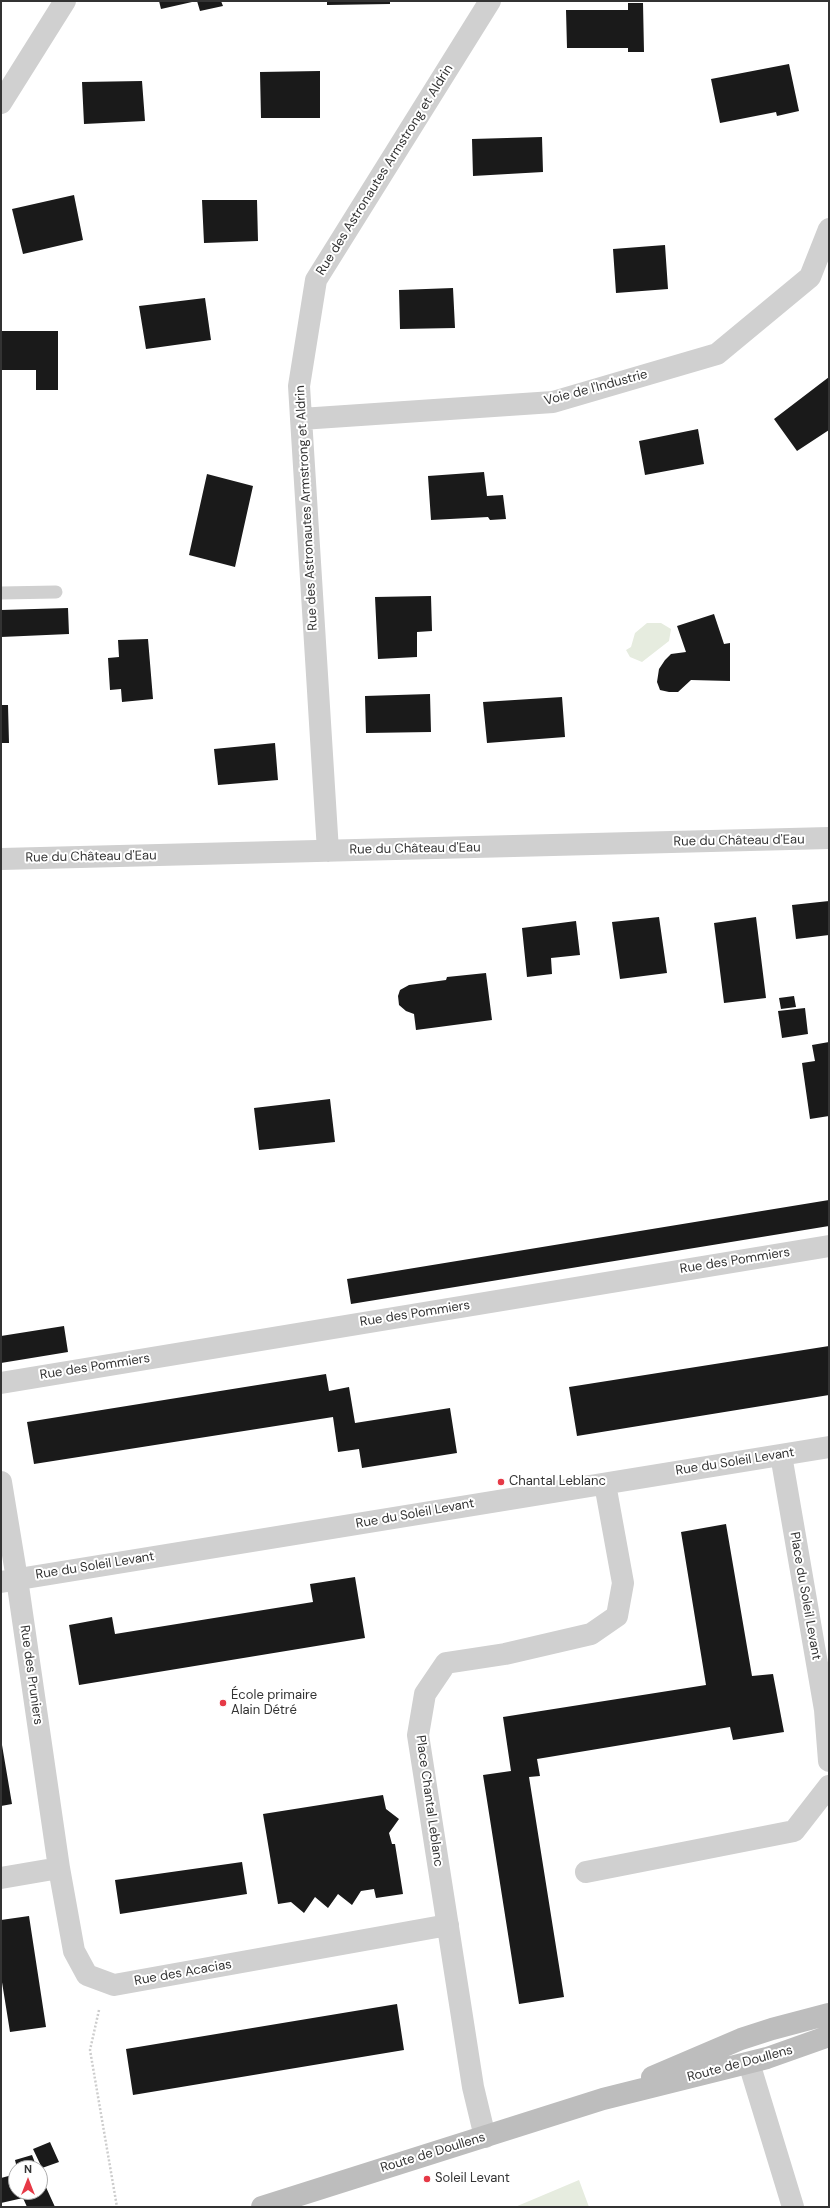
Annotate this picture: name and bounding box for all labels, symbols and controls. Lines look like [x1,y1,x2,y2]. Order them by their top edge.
street label: Rue des Astronautes Armstrong et Aldrin [313,62,457,278]
street label: Voie de l'Industrie [543,367,649,409]
street label: Rue des Astronautes Armstrong et Aldrin [293,385,321,631]
street label: Rue du Château d'Eau [673,832,805,850]
street label: Rue du Château d'Eau [349,840,481,858]
street label: Rue du Château d'Eau [25,848,157,866]
street label: Rue des Pommiers [679,1245,791,1277]
street label: Rue des Pommiers [359,1298,471,1330]
street label: Rue des Pommiers [39,1351,151,1383]
street label: Rue du Soleil Levant [675,1445,795,1479]
place label: Chantal Leblanc [509,1474,606,1490]
marker: Chantal Leblanc [496,1477,506,1487]
street label: Rue du Soleil Levant [355,1496,475,1532]
street label: Place du Soleil Levant [786,1531,824,1661]
street label: Rue du Soleil Levant [35,1549,155,1583]
street label: Rue des Pruniers [16,1624,46,1726]
place label: École primaire Alain Détré [231,1688,317,1719]
marker: École primaire Alain Détré [218,1698,228,1708]
street label: Place Chantal Leblanc [412,1734,446,1868]
street label: Rue des Acacias [133,1957,233,1989]
street label: Route de Doullens [686,2042,794,2086]
street label: Route de Doullens [379,2130,487,2176]
north arrow [8,2160,48,2200]
text: N [24,2162,32,2176]
place label: Soleil Levant [435,2171,510,2187]
marker: Soleil Levant [422,2174,432,2184]

